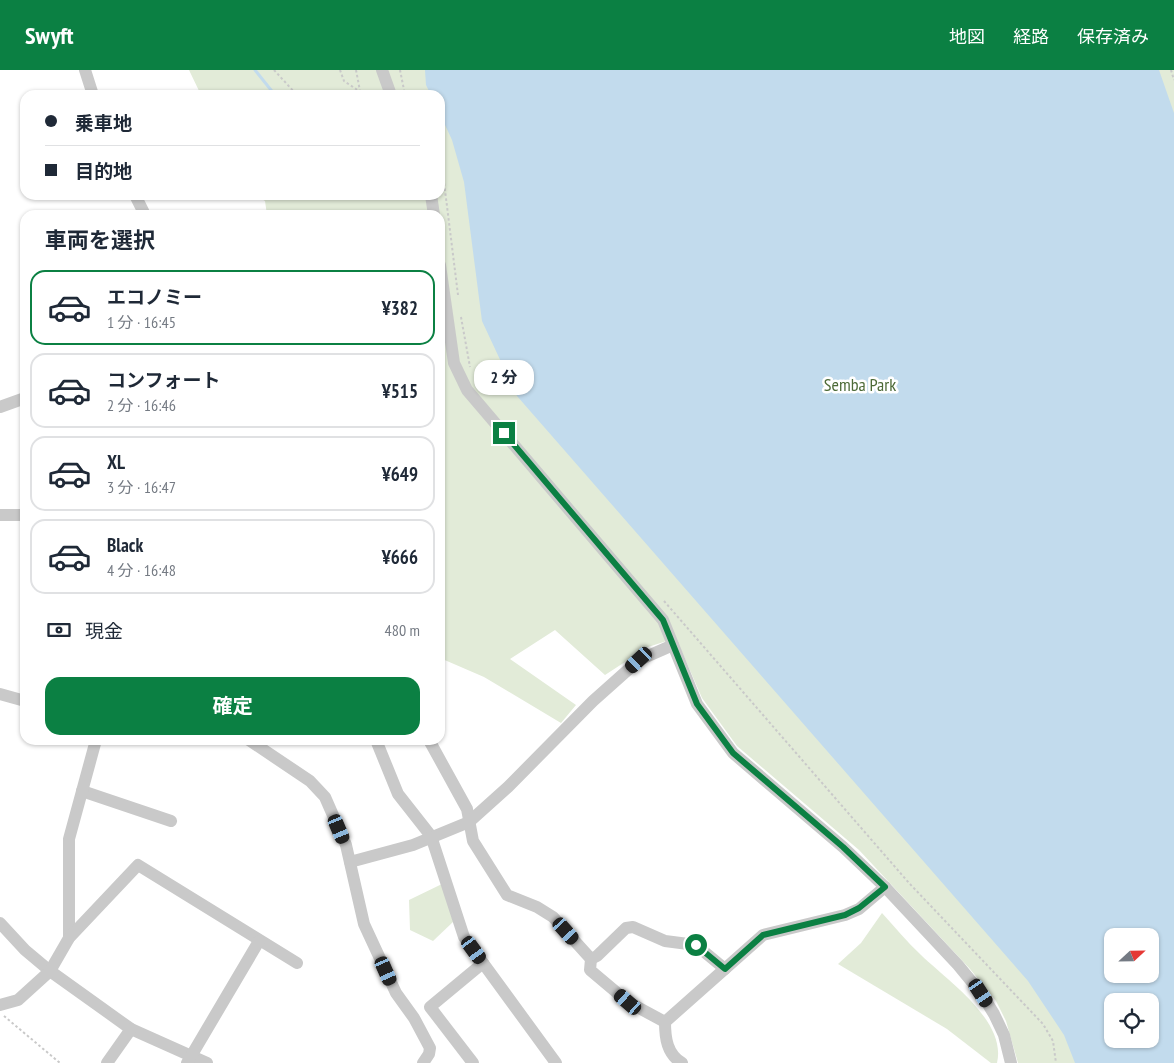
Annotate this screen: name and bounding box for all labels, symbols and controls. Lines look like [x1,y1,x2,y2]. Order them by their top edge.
text: Swyft [25,20,74,51]
text: 地図 [949,25,985,48]
text: 経路 [1013,25,1049,48]
text: 保存済み [1077,25,1149,48]
text: 乗車地 [75,111,132,135]
text: 目的地 [75,159,132,183]
text: 車両を選択 [45,226,155,254]
icon: car [47,285,92,330]
text: エコノミー [107,285,202,309]
text: ¥382 [382,296,418,320]
text: 1 分 · 16:45 [107,312,176,332]
callout: 2 分 [474,360,534,396]
text: 2 分 [491,367,517,387]
icon: car [47,368,92,413]
text: コンフォート [107,368,220,392]
park label: Semba Park [824,373,896,396]
text: ¥515 [382,379,418,403]
text: 2 分 · 16:46 [107,395,176,415]
route end [493,422,515,444]
text: XL [107,450,125,474]
icon: car [47,451,92,496]
text: ¥649 [382,462,418,486]
text: 3 分 · 16:47 [107,477,176,497]
text: Black [107,533,143,557]
icon: car [47,534,92,579]
text: ¥666 [382,545,418,569]
text: 4 分 · 16:48 [107,560,176,580]
icon: cash [45,616,73,644]
text: 現金 [85,619,123,643]
text: 480 m [385,620,420,640]
car [622,644,655,676]
button: 確定 [45,677,420,735]
car [326,812,351,846]
car [550,915,581,947]
north arrow [1104,928,1159,982]
map controls [1104,928,1159,1048]
car [459,933,488,967]
route start [685,934,707,956]
car [373,954,398,988]
car [966,976,995,1010]
car [611,986,644,1018]
button: locate [1104,993,1159,1048]

